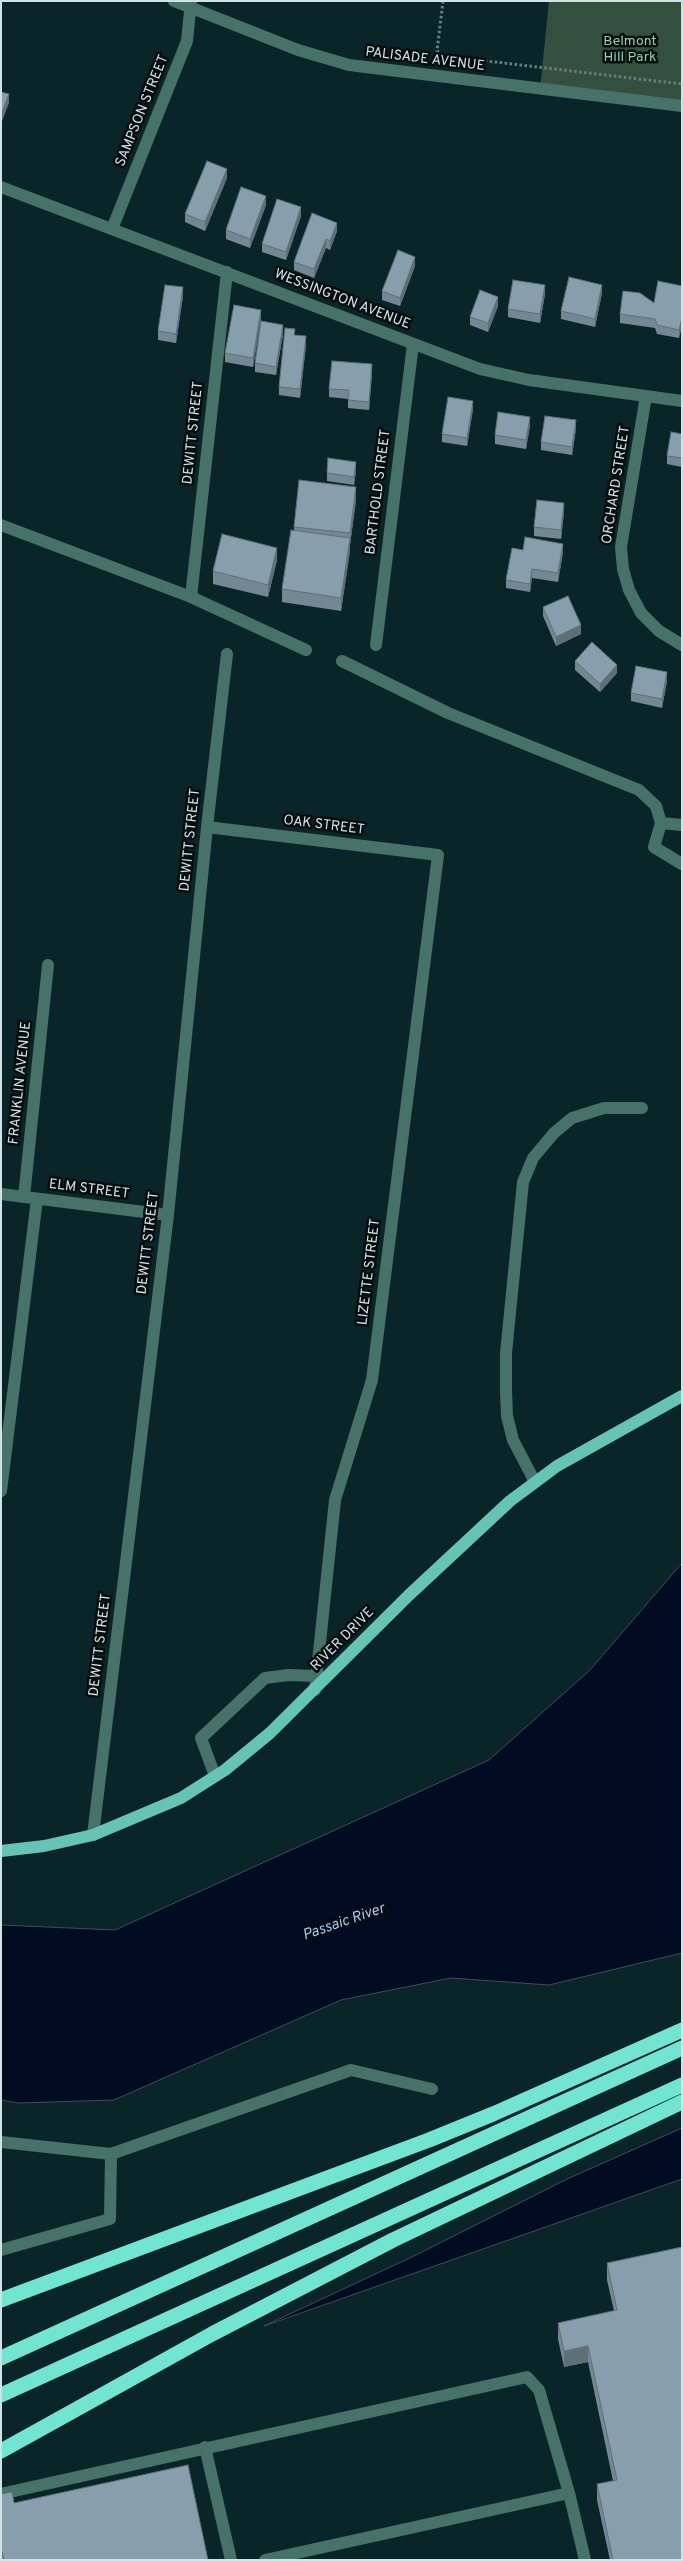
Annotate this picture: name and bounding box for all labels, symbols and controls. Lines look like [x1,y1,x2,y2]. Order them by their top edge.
park label: Belmont Hill Park [603,34,657,66]
street label: PALISADE AVENUE [364,44,486,76]
street label: SAMPSON STREET [113,53,173,169]
street label: WESSINGTON AVENUE [272,266,412,334]
street label: DEWITT STREET [180,381,208,485]
street label: ORCHARD STREET [599,425,635,545]
street label: BARTHOLD STREET [363,428,395,556]
street label: DEWITT STREET [177,788,205,892]
street label: OAK STREET [282,813,366,839]
street label: FRANKLIN AVENUE [6,1021,36,1145]
street label: ELM STREET [48,1177,130,1203]
street label: DEWITT STREET [134,1191,164,1295]
street label: LIZETTE STREET [355,1218,385,1326]
street label: DEWITT STREET [86,1593,116,1697]
street label: RIVER DRIVE [308,1605,378,1675]
water label: Passaic River [300,1901,388,1945]

